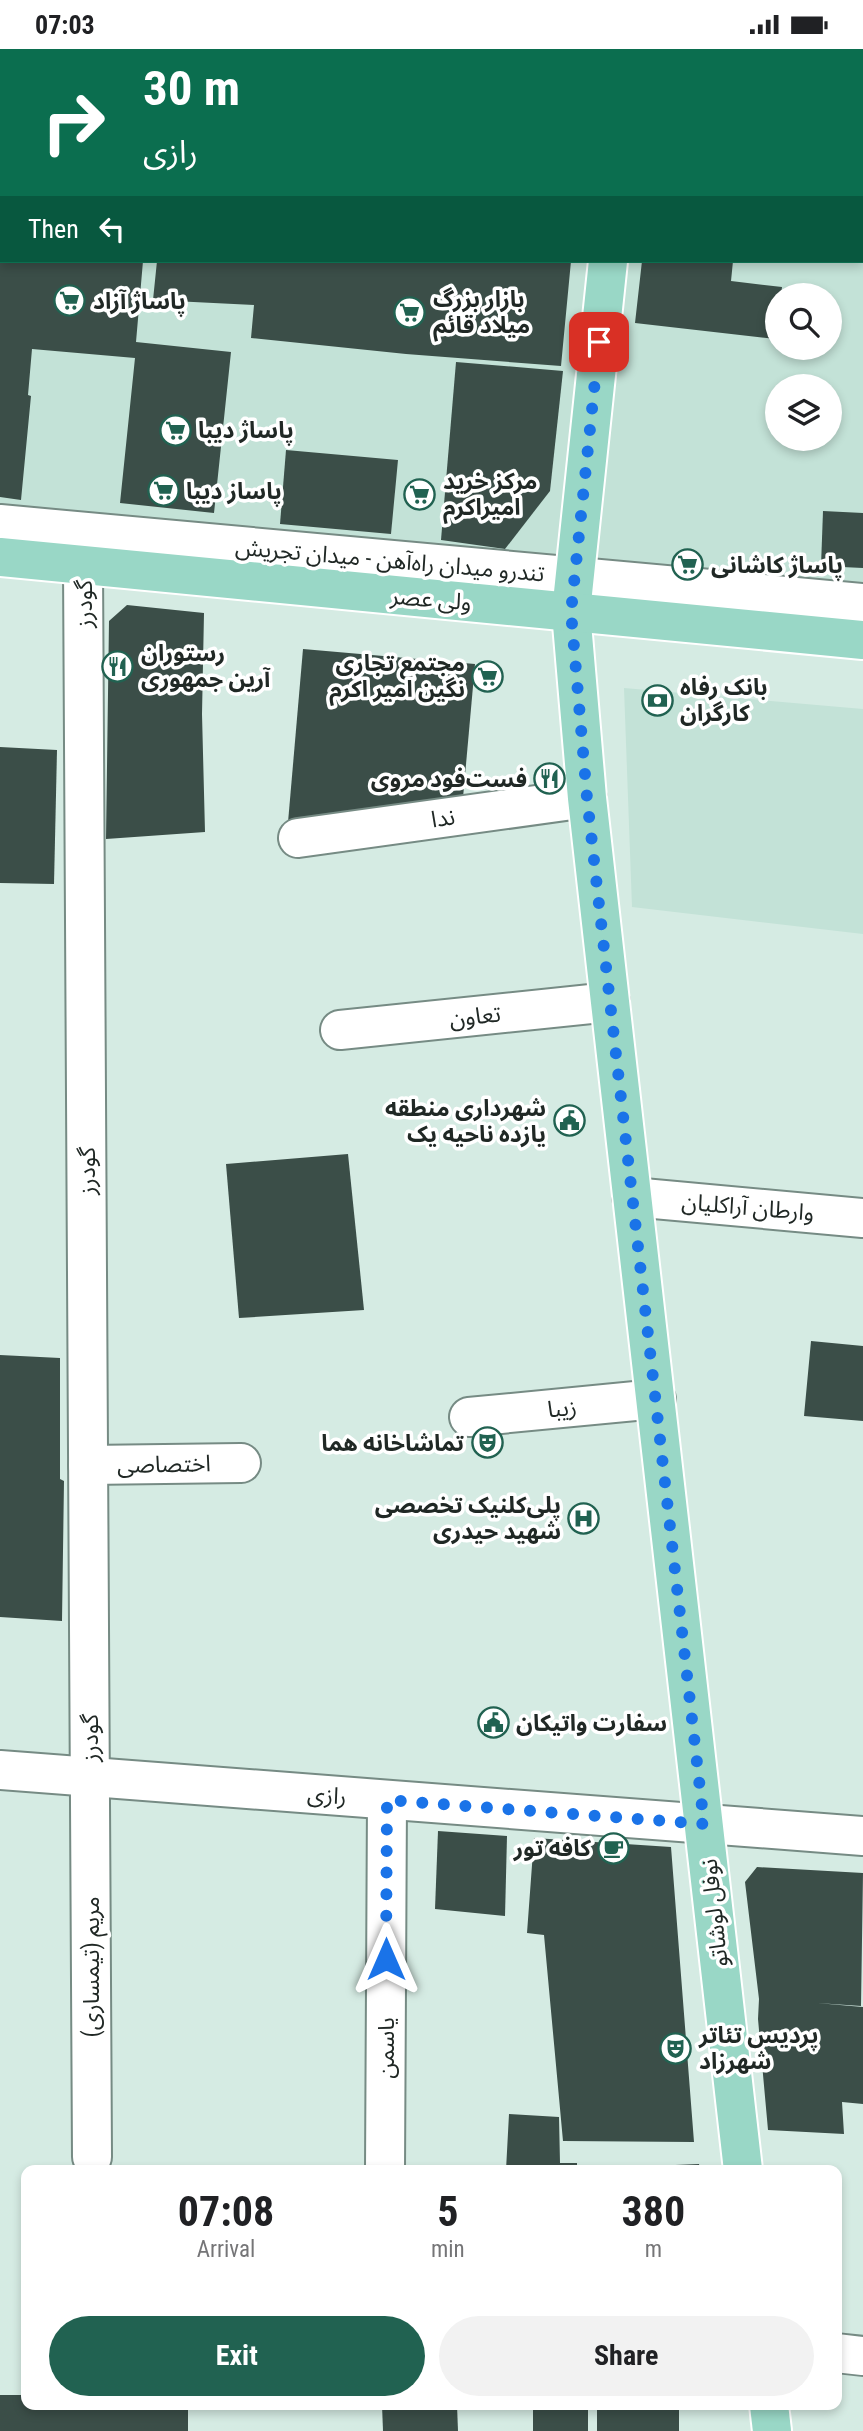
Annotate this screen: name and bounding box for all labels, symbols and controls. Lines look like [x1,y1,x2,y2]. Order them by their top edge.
text: 07:03 [35,10,95,40]
text: 30 m [143,60,240,117]
icon: right [28,77,119,168]
text: رازی [143,133,198,171]
icon: left [93,210,131,248]
text: Then [28,214,79,244]
map controls [765,283,842,451]
button: search [765,283,842,360]
supermarket icon: پاساژ آزاد [53,284,87,318]
place label: بازار بزرگ میلاد قائم [433,286,530,342]
place label: پاساژ آزاد [93,288,186,317]
supermarket icon: بازار بزرگ میلاد قائم [393,295,427,329]
pin [569,312,629,372]
icon: arrive [580,323,618,361]
button: layers [765,374,842,451]
supermarket icon: پاساژ دیبا [158,413,192,447]
place label: پاساژ دیبا [198,417,294,446]
place label: مرکز خرید امیراکرم [443,468,537,525]
supermarket icon: پاساز دیبا [146,474,180,508]
supermarket icon: مرکز خرید امیراکرم [403,477,437,511]
place label: پاساز دیبا [186,478,282,507]
street label: تندرو میدان راه‌آهن - میدان تجریش [234,534,546,587]
supermarket icon: پاساژ کاشانی [671,548,705,582]
place label: پاساژ کاشانی [711,552,843,581]
street label: گودرز [71,579,98,629]
street label: ولی عصر [388,582,472,616]
place label: رستوران آرین جمهوری [141,640,271,693]
restaurant icon: رستوران آرین جمهوری [101,649,135,683]
place label: مجتمع تجاری نگین امیر اکرم [329,650,465,707]
supermarket icon: مجتمع تجاری نگین امیر اکرم [471,659,505,693]
place label: بانک رفاه کارگران [680,674,768,727]
bank icon: بانک رفاه کارگران [640,683,674,717]
restaurant icon: فست‌فود مروی [533,762,567,796]
place label: فست‌فود مروی [371,766,527,793]
street label: ندا [429,803,457,834]
street label: تعاون [448,1000,502,1033]
place label: شهرداری منطقه یازده ناحیه یک [385,1095,546,1148]
public building icon: شهرداری منطقه یازده ناحیه یک [552,1104,586,1138]
street label: گودرز [74,1146,101,1196]
street label: وارطان آراکلیان [681,1188,815,1227]
street label: زیبا [546,1394,578,1423]
theatre icon: تماشاخانه هما [470,1426,504,1460]
place label: تماشاخانه هما [321,1430,464,1457]
street label: اختصاصی [117,1450,211,1479]
place label: پلی‌کلنیک تخصصی شهید حیدری [375,1492,561,1545]
hospital icon: پلی‌کلنیک تخصصی شهید حیدری [567,1501,601,1535]
public building icon: سفارت واتیکان [476,1706,510,1740]
place label: سفارت واتیکان [516,1710,667,1737]
street label: گودرز [77,1713,104,1763]
street label: رازی [306,1781,347,1810]
cafe icon: کافه تور [597,1831,631,1865]
place label: کافه تور [513,1835,592,1862]
street label: نوفل لوشاتو [695,1857,734,1968]
street label: مریم (تیمساری) [78,1896,108,2038]
position arrow [349,1922,423,1996]
street label: یاسمن [373,2017,400,2079]
place label: پردیس تئاتر شهرزاد [698,2022,818,2075]
theatre icon: پردیس تئاتر شهرزاد [659,2031,693,2065]
text: 07:08 [178,2187,274,2236]
text: 5 [437,2187,458,2236]
text: 380 [621,2187,685,2236]
text: Arrival [197,2236,255,2263]
text: min [431,2236,465,2263]
text: m [645,2236,662,2263]
button: Exit [49,2316,425,2396]
button: Share [439,2316,814,2396]

